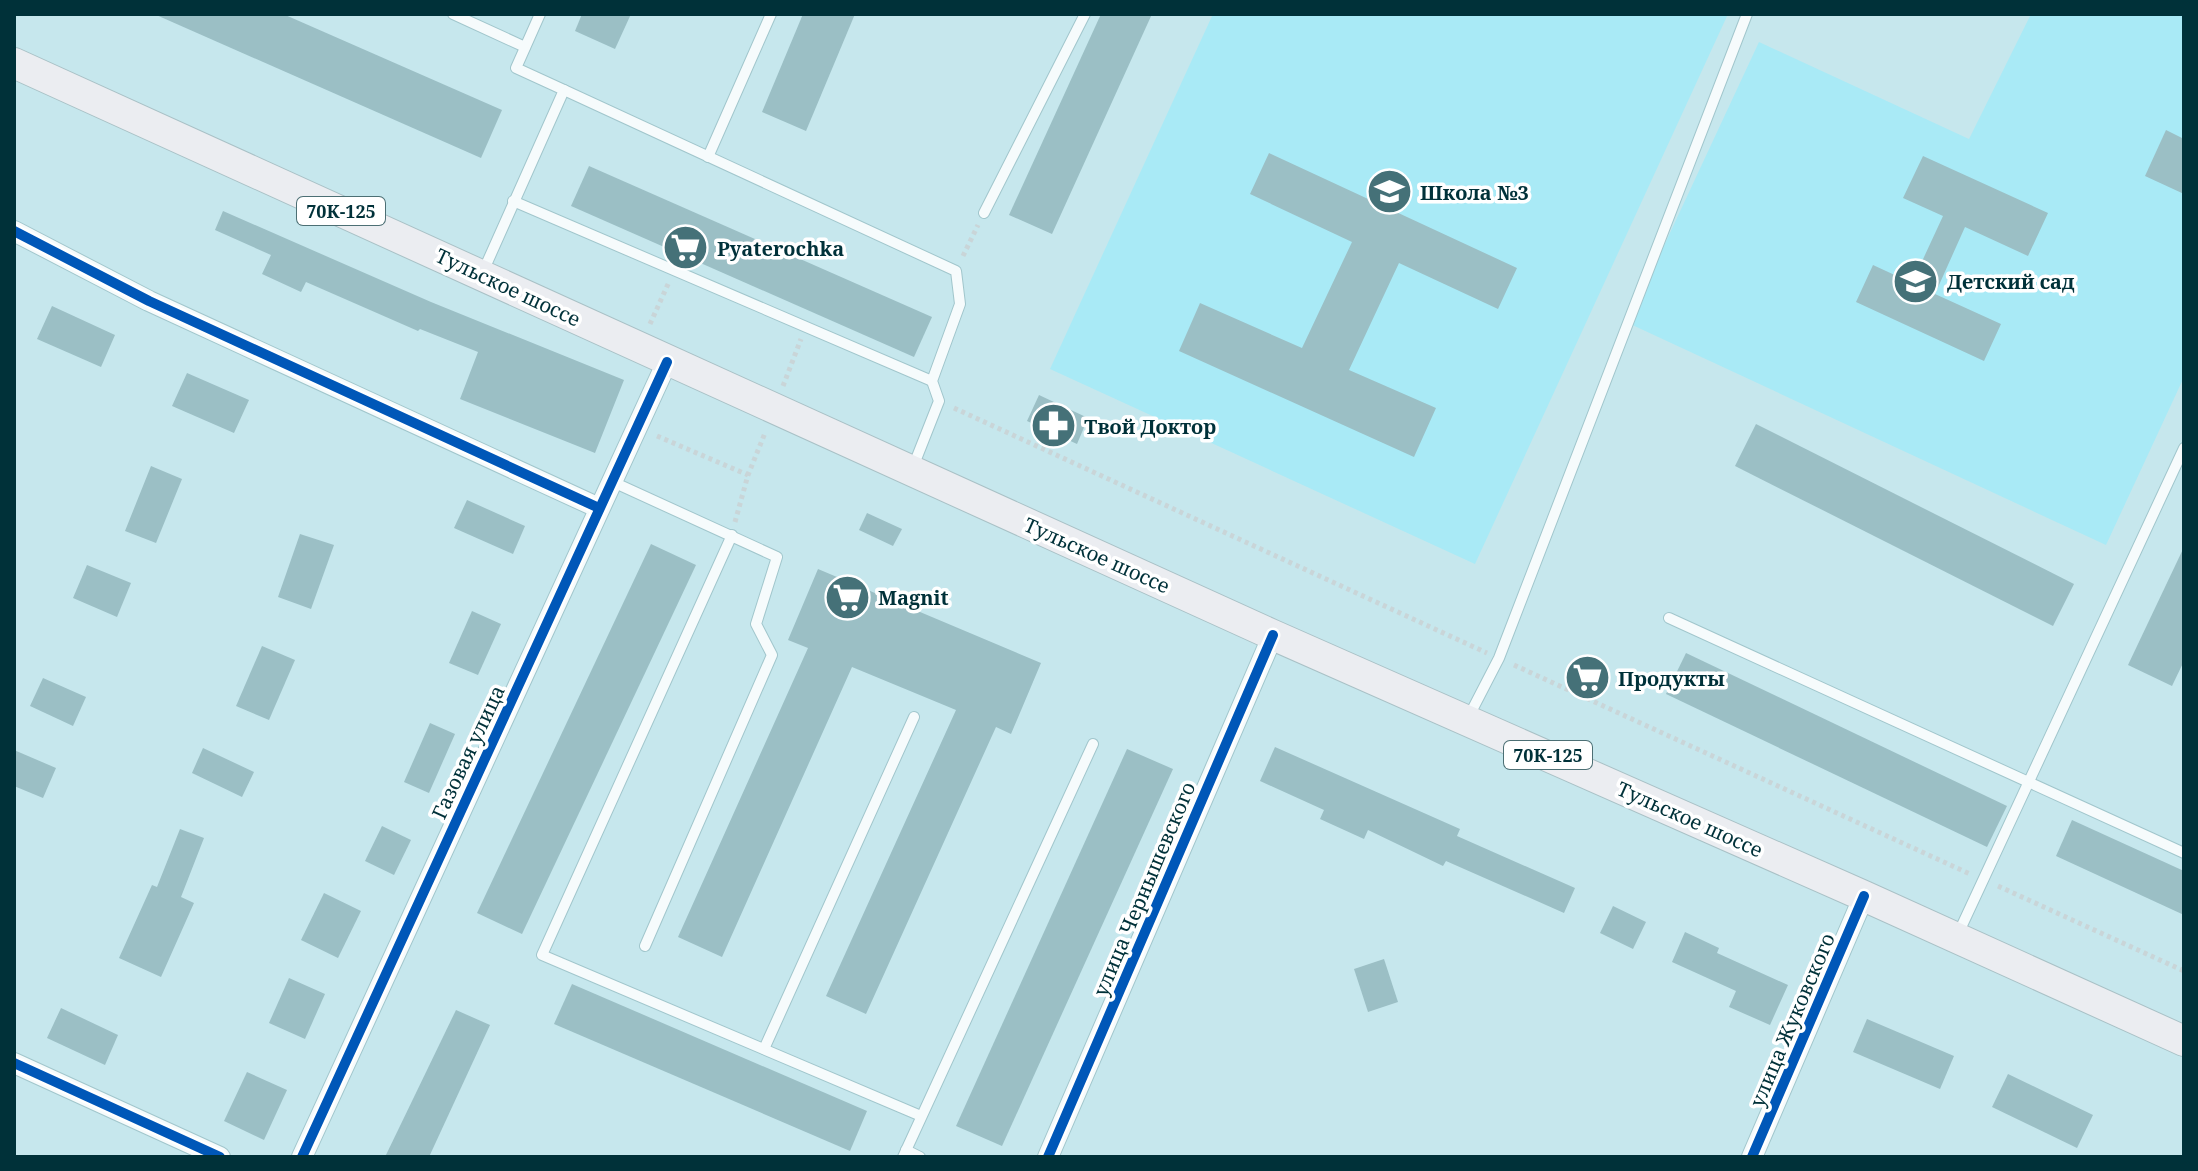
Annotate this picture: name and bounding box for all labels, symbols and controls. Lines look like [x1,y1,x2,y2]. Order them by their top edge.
school or university icon: Школа №3 [1365,168,1413,216]
place label: Школа №3 [1420,179,1529,206]
road number: 70К-125 [297,197,385,225]
supermarket icon: Pyaterochka [662,224,710,272]
place label: Pyaterochka [717,235,844,262]
street label: Тульское шоссе [431,242,585,332]
school or university icon: Детский сад [1892,257,1940,305]
place label: Детский сад [1947,268,2075,295]
pharmacy icon: Твой Доктор [1029,402,1077,450]
place label: Твой Доктор [1084,413,1216,440]
street label: Тульское шоссе [1020,511,1174,599]
supermarket icon: Magnit [823,573,871,621]
place label: Magnit [878,584,949,611]
supermarket icon: Продукты [1563,654,1611,702]
place label: Продукты [1618,665,1725,692]
street label: Газовая улица [425,681,511,823]
road number: 70К-125 [1504,741,1592,769]
street label: Тульское шоссе [1613,775,1767,863]
street label: улица Чернышевского [1087,778,1201,1000]
street label: улица Жуковского [1743,929,1841,1111]

